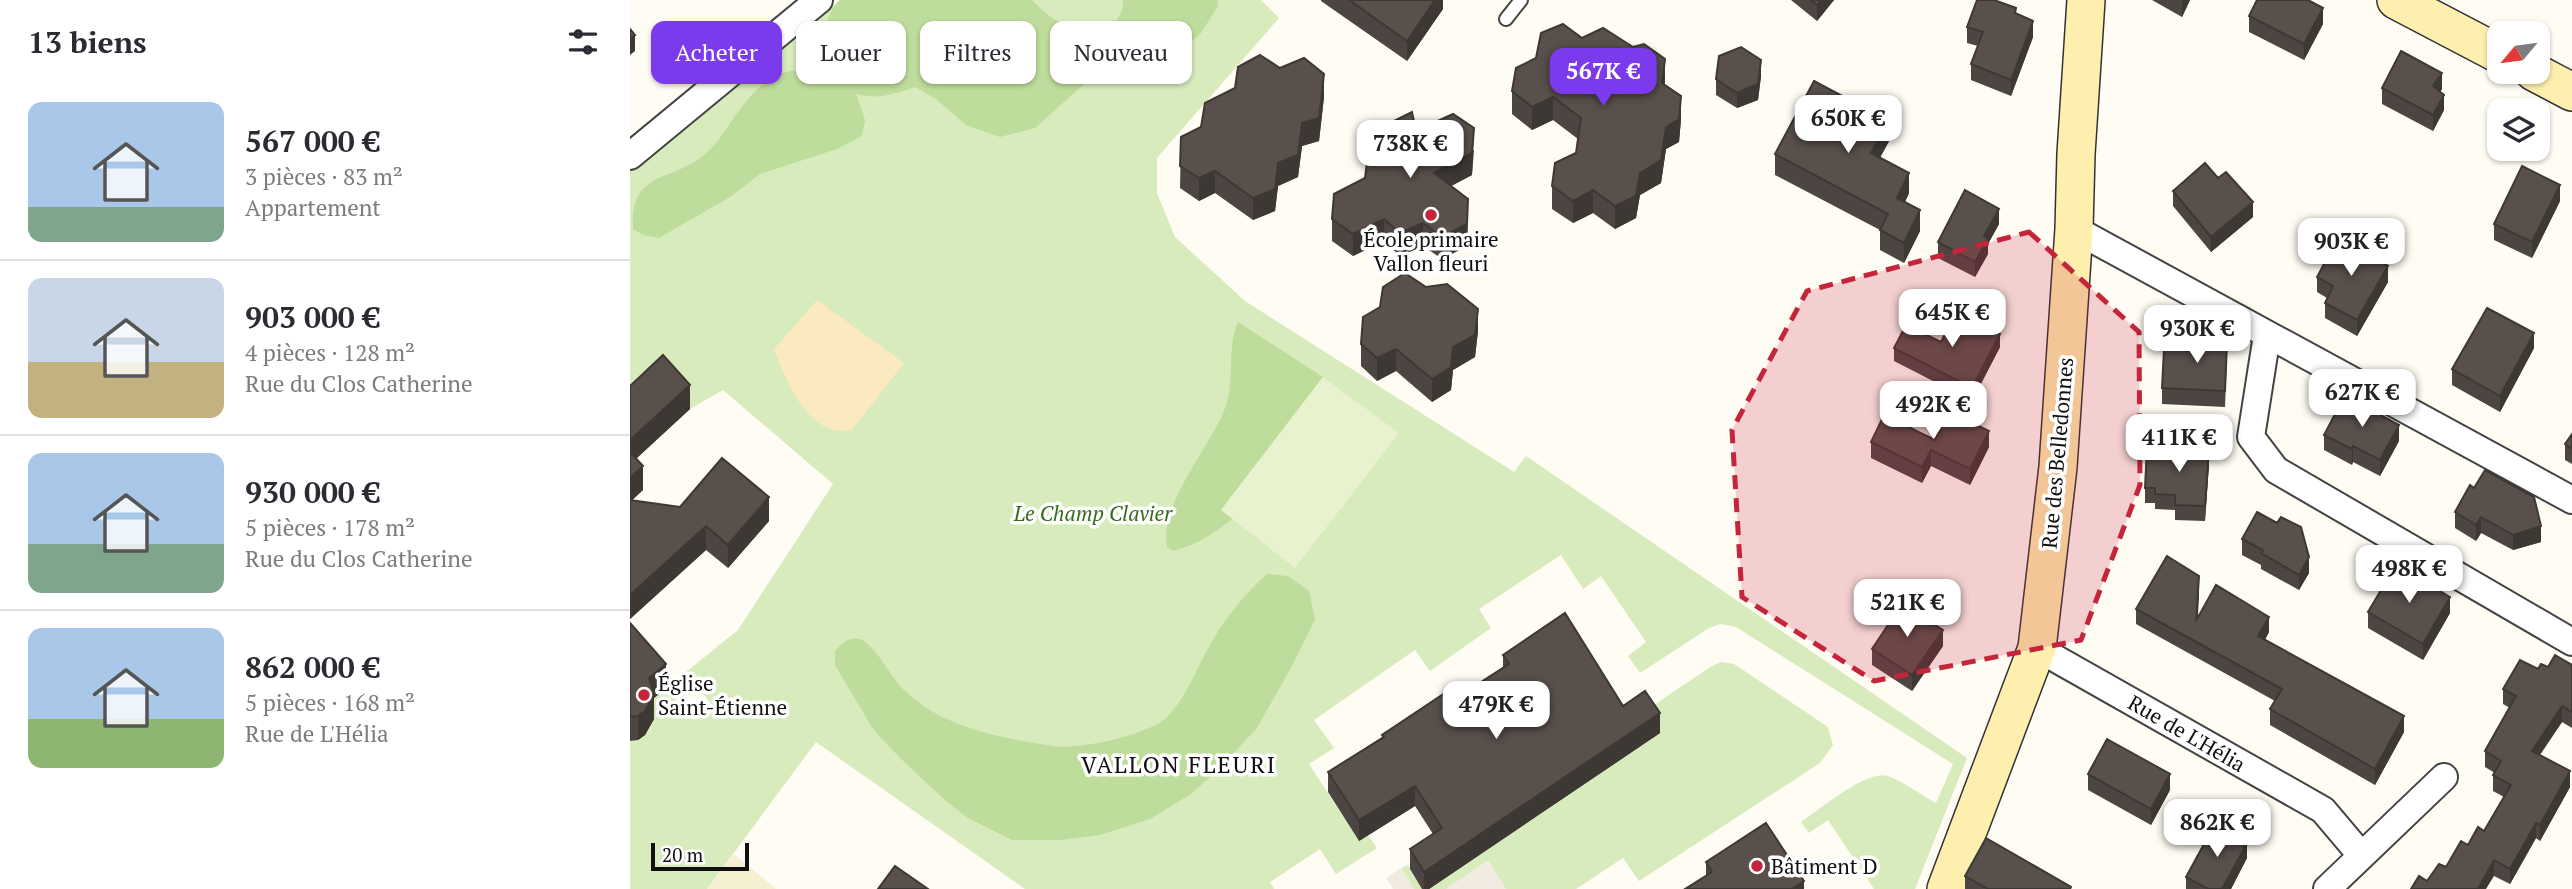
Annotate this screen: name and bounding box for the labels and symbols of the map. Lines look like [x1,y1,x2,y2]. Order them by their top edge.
north arrow [2487,21,2550,84]
pin: 567K € [1546,48,1660,108]
pin: 650K € [1791,96,1905,155]
pin: 738K € [1353,120,1467,180]
marker: École primaire Vallon fleuri [1423,207,1439,223]
pin: 903K € [2294,218,2408,278]
place label: École primaire Vallon fleuri [1363,225,1499,277]
pin: 645K € [1895,290,2009,349]
pin: 930K € [2140,306,2254,365]
street label: Rue des Belledonnes [2035,356,2079,550]
pin: 627K € [2305,370,2419,429]
pin: 492K € [1876,382,1990,441]
pin: 411K € [2122,414,2236,474]
park label: Le Champ Clavier [1013,499,1173,527]
pin: 498K € [2352,546,2466,605]
pin: 521K € [1850,580,1964,639]
place label: Église Saint-Étienne [658,669,787,721]
pin: 479K € [1439,682,1553,741]
marker: Église Saint-Étienne [636,687,652,703]
street label: Rue de L'Hélia [2123,688,2251,778]
district label: VALLON FLEURI [1081,749,1277,780]
pin: 862K € [2160,800,2274,859]
scale bar [651,840,749,872]
place label: Bâtiment D [1771,852,1878,880]
marker: Bâtiment D [1749,858,1765,874]

